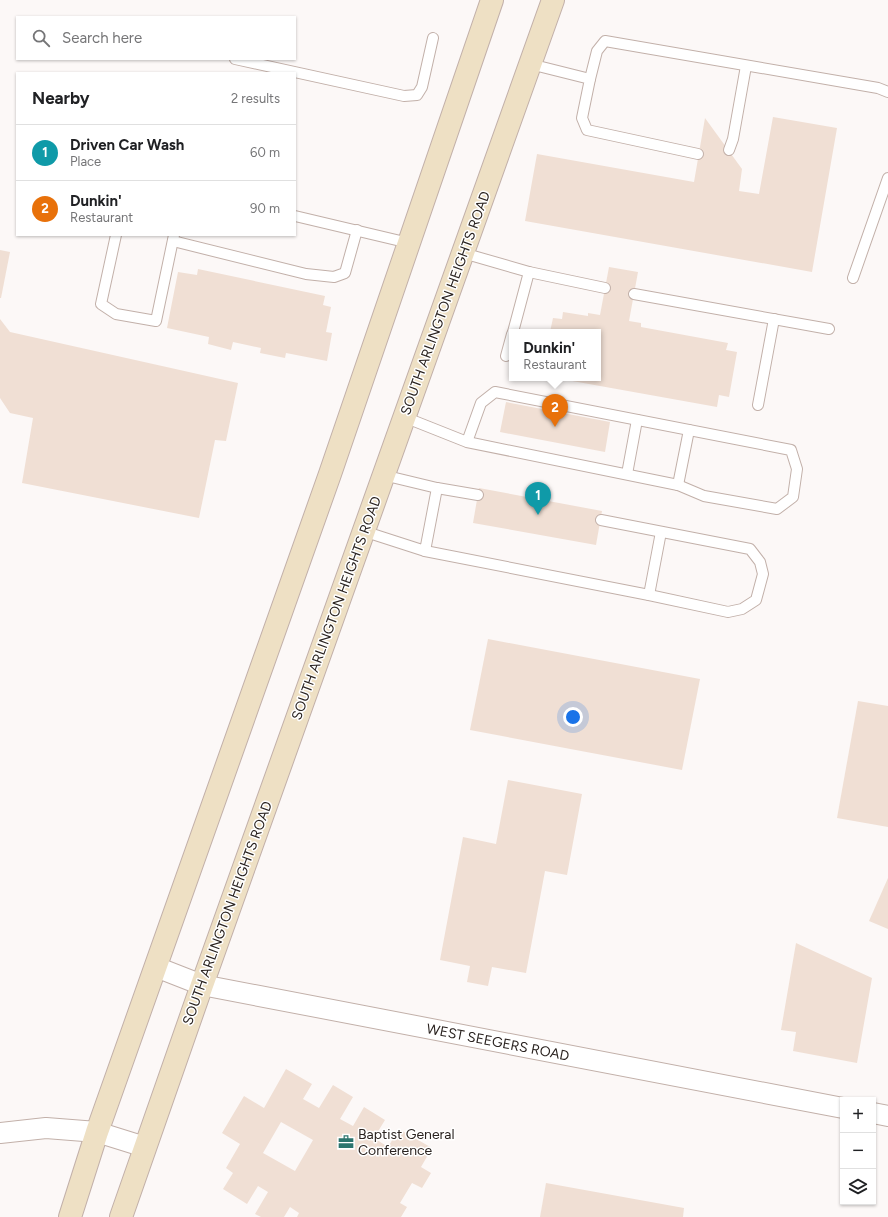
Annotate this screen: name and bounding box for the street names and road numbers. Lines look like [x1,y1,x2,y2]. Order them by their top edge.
street label: SOUTH ARLINGTON HEIGHTS ROAD [397,189,494,417]
street label: SOUTH ARLINGTON HEIGHTS ROAD [288,494,385,722]
street label: SOUTH ARLINGTON HEIGHTS ROAD [179,799,276,1027]
street label: WEST SEEGERS ROAD [425,1020,571,1065]

